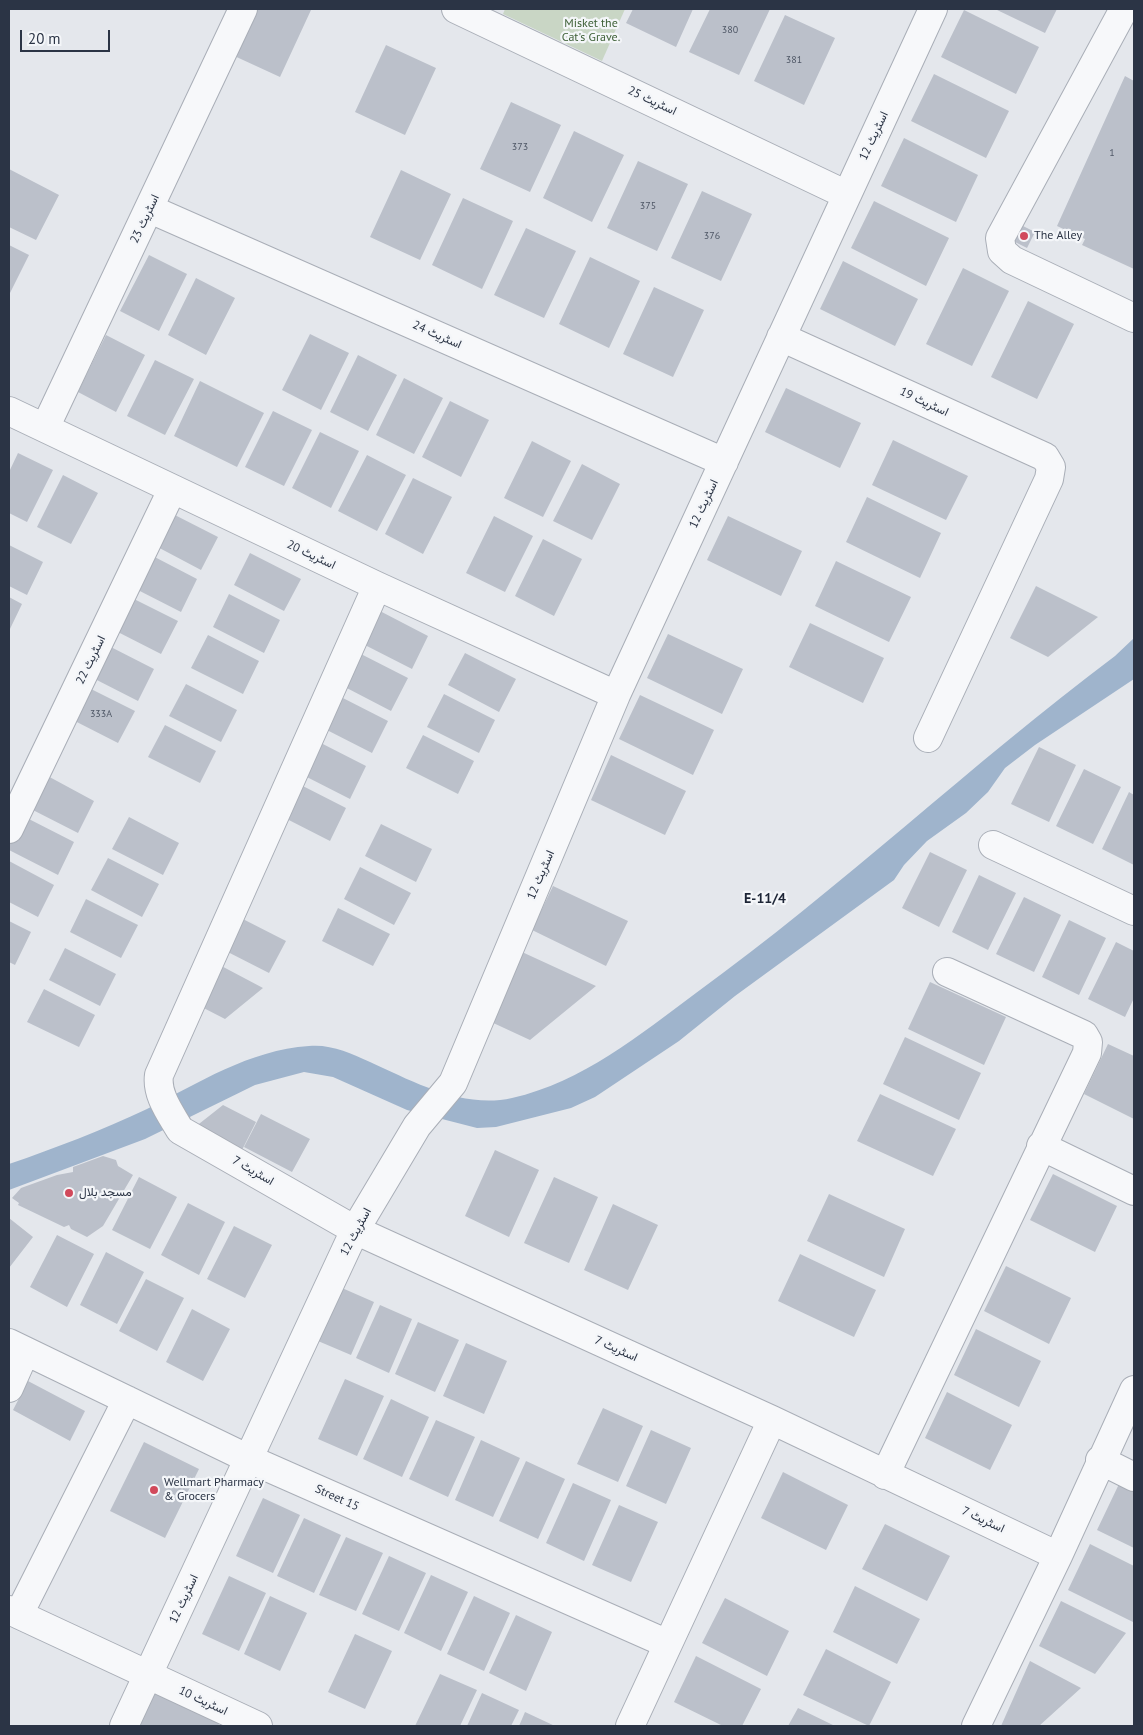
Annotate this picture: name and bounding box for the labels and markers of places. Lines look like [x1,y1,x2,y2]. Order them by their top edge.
place label: The Alley [1034,229,1082,243]
marker: The Alley [1018,230,1030,242]
place label: مسجد بلال [79,1186,132,1200]
marker: مسجد بلال [63,1187,75,1199]
place label: Wellmart Pharmacy & Grocers [164,1476,264,1504]
marker: Wellmart Pharmacy & Grocers [148,1484,160,1496]

